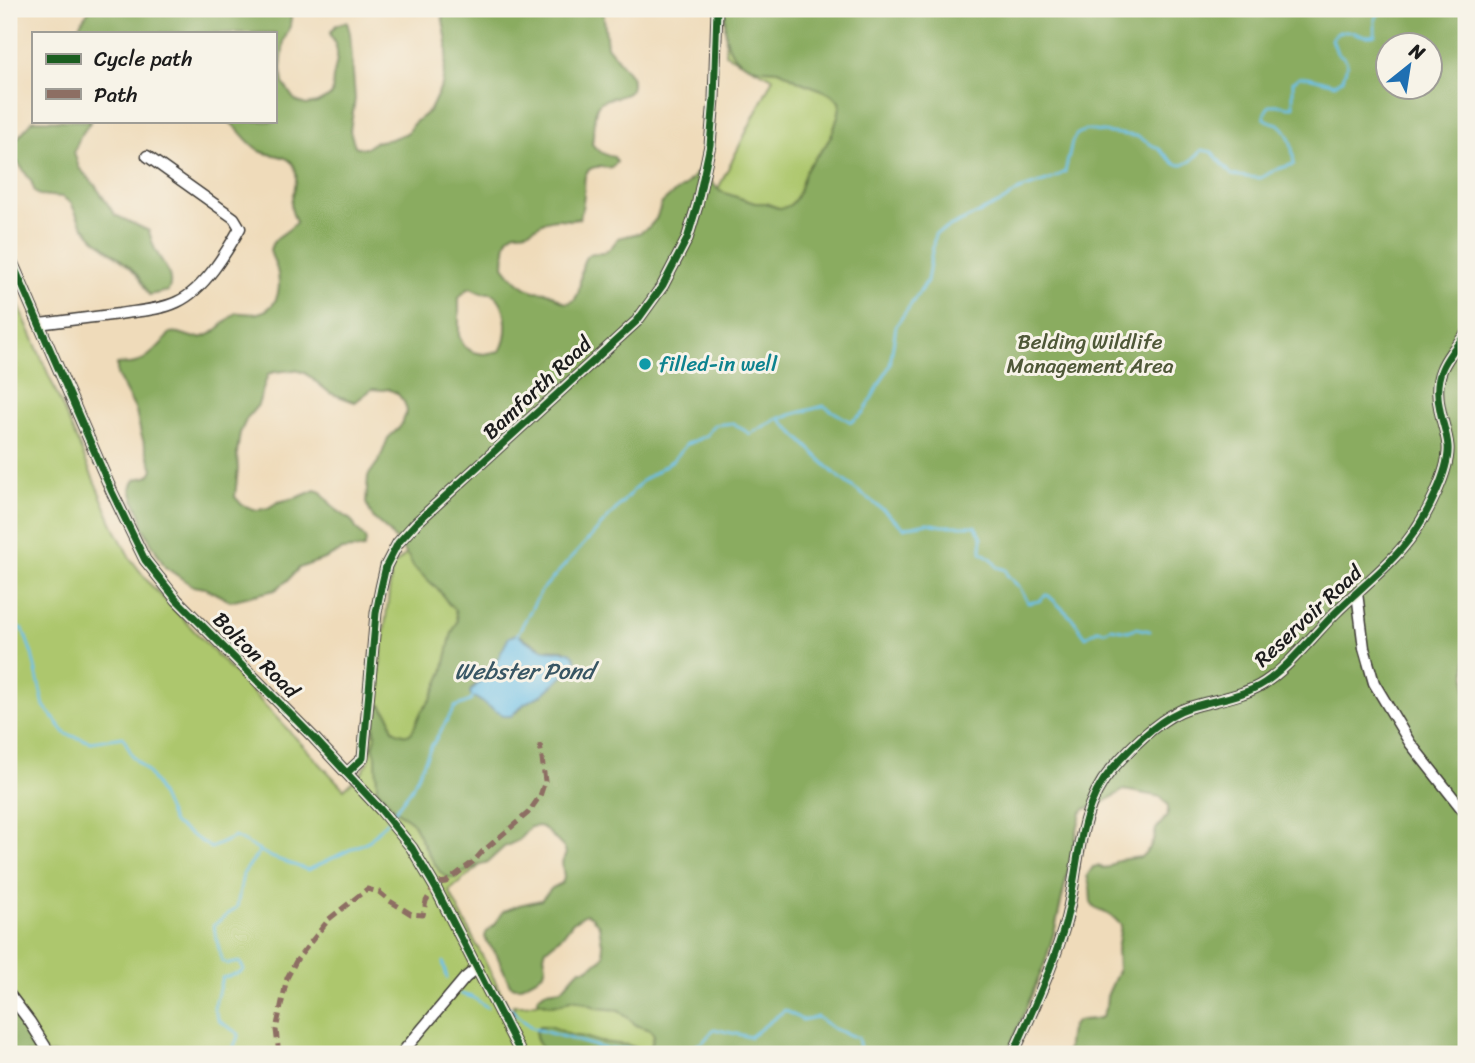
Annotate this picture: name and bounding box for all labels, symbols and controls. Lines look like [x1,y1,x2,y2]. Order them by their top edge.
legend [32,32,276,122]
north arrow [1374,32,1444,102]
text: N [1402,34,1432,70]
text: Cycle path [94,40,193,78]
text: Path [94,76,137,114]
park label: Belding Wildlife Management Area [1007,323,1174,385]
street label: Bamforth Road [473,325,602,449]
place label: filled-in well [659,345,778,383]
marker: filled-in well [637,356,653,372]
street label: Reservoir Road [1245,554,1373,677]
street label: Bolton Road [203,602,310,709]
water label: Webster Pond [454,651,599,692]

